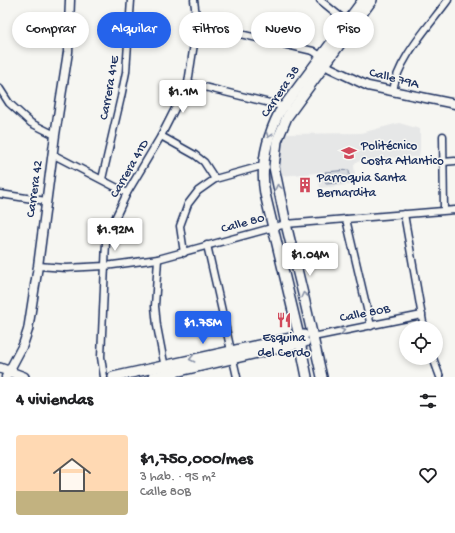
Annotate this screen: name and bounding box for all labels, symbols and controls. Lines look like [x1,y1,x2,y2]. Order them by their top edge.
chip: Comprar [12,12,89,48]
chip: Alquilar [97,12,171,48]
chip: Filtros [179,12,243,48]
chip: Nuevo [251,12,315,48]
chip: Piso [323,12,374,48]
street label: Carrera 41E [97,54,123,121]
street label: Carrera 38 [258,63,304,121]
street label: Calle 79A [368,66,422,93]
pin: $1.1M [155,80,211,114]
text: $1.1M [168,85,198,100]
one-way arrow [266,132,274,139]
street label: Carrera 41D [107,137,153,201]
place label: Politécnico Costa Atlantico [360,139,444,169]
school or university icon: Politécnico Costa Atlantico [340,144,358,162]
street label: Carrera 42 [24,159,47,219]
place label: Parroquia Santa Bernardita [316,171,407,201]
building icon: Parroquia Santa Bernardita [296,176,314,194]
one-way arrow [275,184,283,190]
street label: Calle 80 [220,211,267,237]
pin: $1.92M [82,218,148,252]
text: $1.92M [96,223,134,238]
pin: $1.04M [277,243,343,277]
text: $1.04M [291,248,329,263]
one-way arrow [300,292,308,298]
street label: Calle 80B [339,302,392,326]
pin: $1.75M [170,311,236,345]
restaurant icon: Esquina del Cerdo [275,311,293,329]
text: $1.75M [184,316,222,331]
map controls [399,321,443,365]
button: locate [399,321,443,365]
one-way arrow [339,328,345,336]
place label: Esquina del Cerdo [258,331,311,361]
one-way arrow [189,354,195,362]
icon: filters [417,390,439,412]
text: 4 viviendas [16,391,93,411]
text: $1,750,000/mes [140,450,253,470]
icon: home [48,451,96,499]
icon: heart [417,464,439,486]
text: 3 hab. · 95 m² [140,470,216,485]
text: Calle 80B [140,485,191,500]

